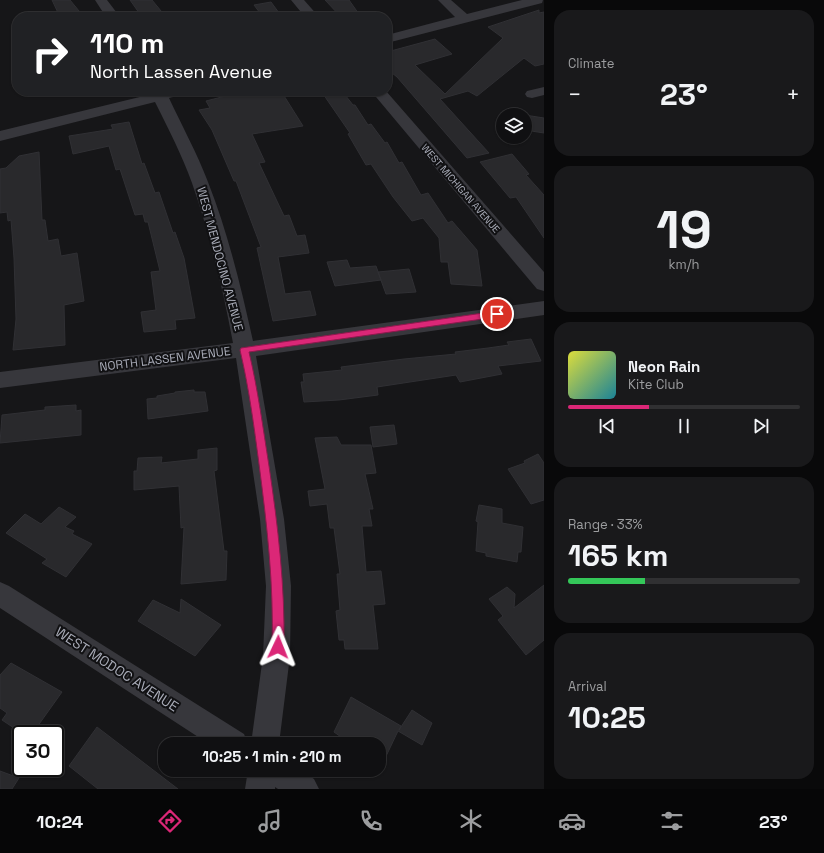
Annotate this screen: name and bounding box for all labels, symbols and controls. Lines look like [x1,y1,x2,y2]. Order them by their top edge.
text: 110 m [90,25,164,61]
icon: right [24,28,76,80]
text: Climate [568,55,614,72]
text: North Lassen Avenue [90,60,273,83]
text: 23° [660,75,708,114]
text: − [568,80,582,108]
text: + [786,80,800,108]
map controls [496,108,532,144]
button: layers [496,108,532,144]
street label: WEST MICHIGAN AVENUE [419,141,503,236]
street label: WEST MENDOCINO AVENUE [193,185,247,333]
text: 19 [656,197,712,263]
text: km/h [669,256,699,273]
pin [480,297,514,331]
icon: arrive [486,303,508,325]
street label: NORTH LASSEN AVENUE [99,343,232,375]
text: Neon Rain [628,357,700,376]
text: Kite Club [628,376,684,393]
icon: previous [596,415,618,437]
icon: pause [673,415,695,437]
icon: next [750,415,772,437]
text: Range · 33% [568,516,643,533]
text: 165 km [568,536,668,575]
street label: WEST MODOC AVENUE [52,622,182,716]
position arrow [257,626,299,668]
text: Arrival [568,678,607,695]
text: 10:25 [568,698,646,737]
speed limit sign: 30 [12,725,64,777]
text: 10:25 · 1 min · 210 m [202,747,342,766]
icon: directions [156,807,184,835]
icon: music [256,807,284,835]
icon: phone [357,807,385,835]
icon: climate [457,807,485,835]
icon: car [558,807,586,835]
icon: filters [658,807,686,835]
text: 10:24 [36,810,83,833]
text: 23° [759,810,788,833]

